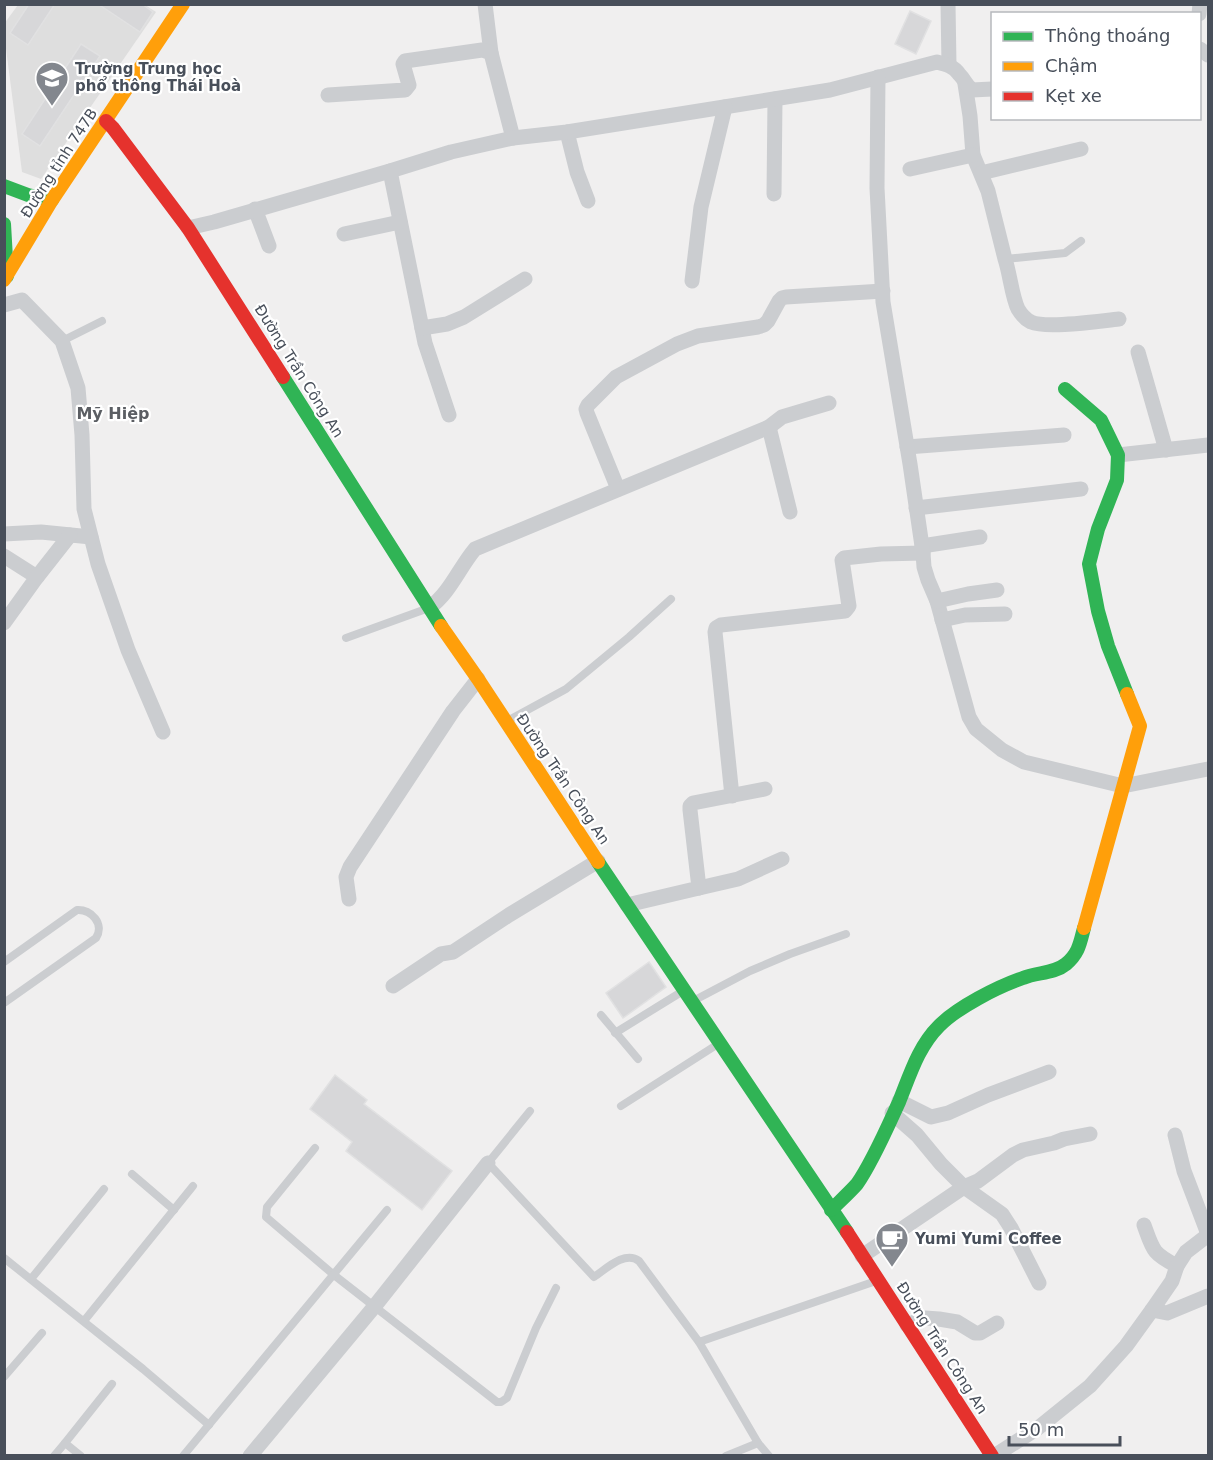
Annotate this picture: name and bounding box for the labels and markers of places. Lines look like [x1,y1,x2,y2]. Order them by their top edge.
school or university icon: Trường Trung học phổ thông Thái Hoà [34,60,70,107]
place label: Trường Trung học phổ thông Thái Hoà [75,60,241,95]
cafe icon: Yumi Yumi Coffee [874,1221,910,1268]
place label: Yumi Yumi Coffee [914,1230,1062,1248]

